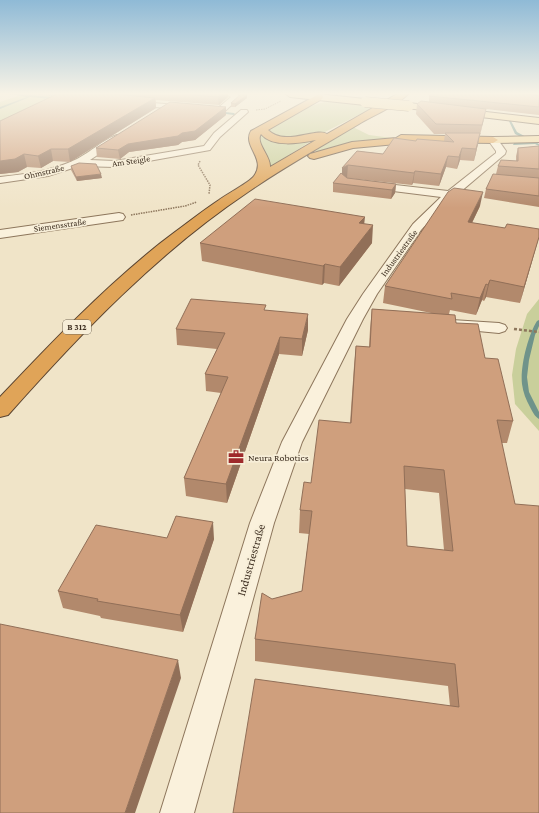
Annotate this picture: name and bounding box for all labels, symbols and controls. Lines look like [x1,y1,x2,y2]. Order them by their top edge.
street label: Am Steigle [111,153,151,169]
street label: Ohmstraße [23,163,65,181]
street label: Siemensstraße [33,216,87,234]
street label: Industriestraße [379,227,419,278]
road number: B 312 [63,320,91,334]
office icon: Neura Robotics [227,448,245,466]
place label: Neura Robotics [248,452,309,463]
street label: Industriestraße [234,522,268,598]

